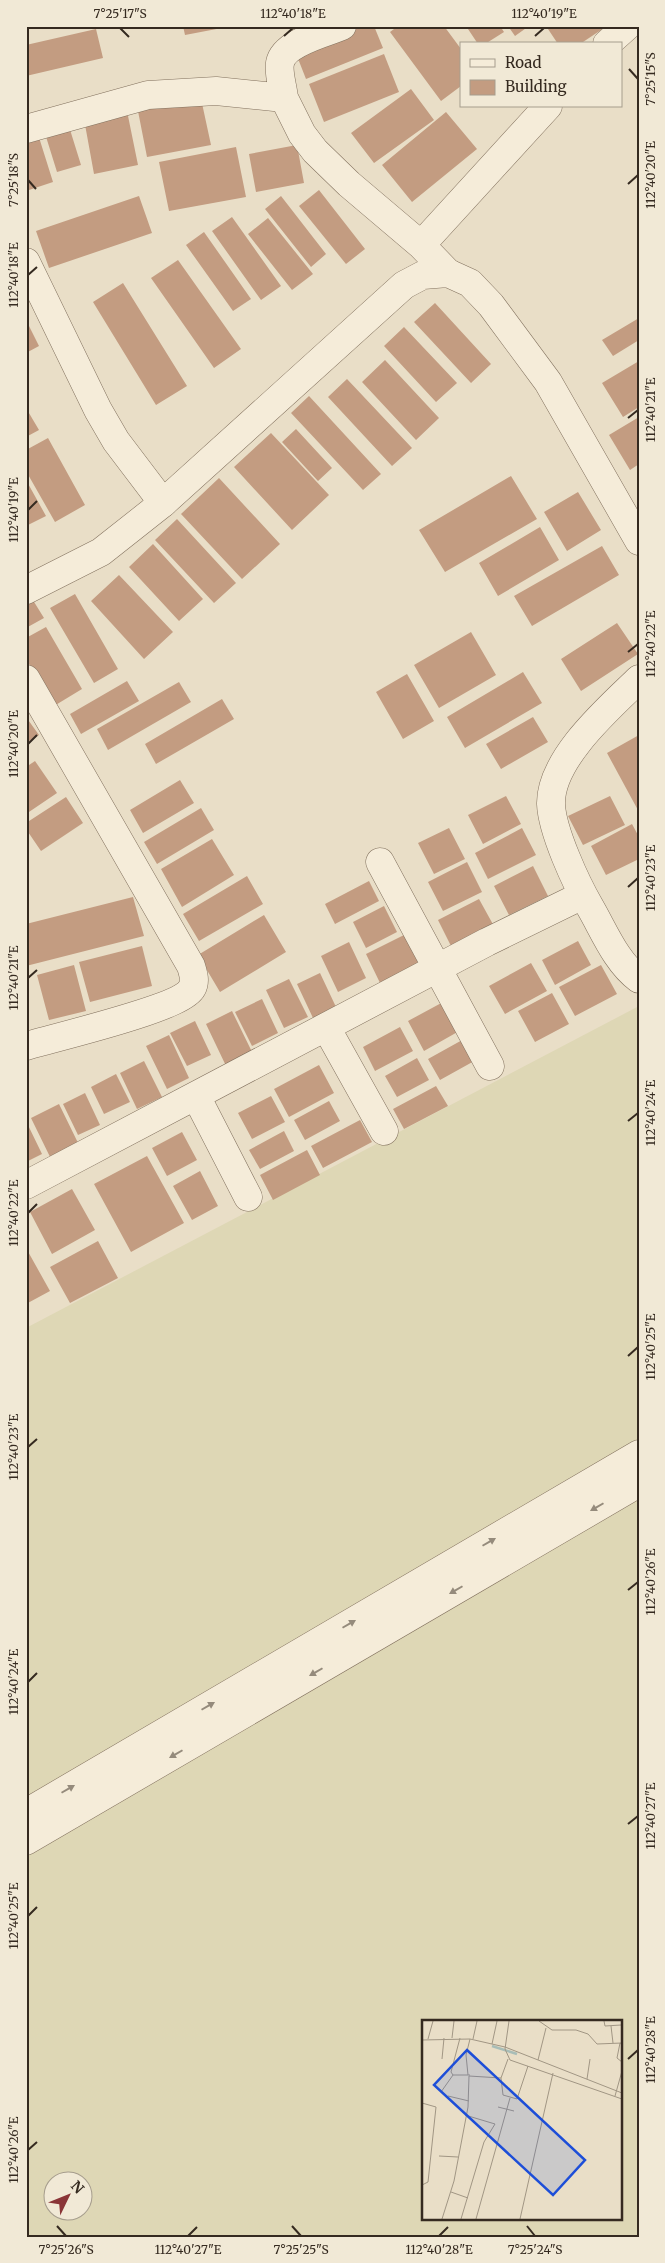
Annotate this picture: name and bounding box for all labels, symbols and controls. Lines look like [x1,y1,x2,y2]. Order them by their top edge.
text: 7°25'17"S [93,6,147,21]
text: 112°40'18"E [260,6,326,21]
text: 112°40'19"E [511,6,577,21]
legend [460,42,622,108]
text: 7°25'15"S [643,52,658,106]
text: Road [505,53,541,72]
text: Building [505,77,567,96]
text: 112°40'20"E [643,141,658,209]
text: 7°25'18"S [6,153,21,207]
text: 112°40'18"E [6,242,21,308]
text: 112°40'21"E [643,377,658,442]
text: 112°40'19"E [6,477,21,543]
text: 112°40'22"E [643,610,658,677]
text: 112°40'20"E [6,710,21,778]
text: 112°40'23"E [643,844,658,911]
text: 112°40'21"E [6,945,21,1010]
text: 112°40'24"E [643,1080,658,1146]
text: 112°40'22"E [6,1179,21,1246]
text: 112°40'25"E [643,1313,658,1380]
text: 112°40'23"E [6,1413,21,1480]
one-way arrow [590,1503,603,1512]
one-way arrow [482,1537,495,1546]
text: 112°40'26"E [643,1548,658,1615]
one-way arrow [450,1585,463,1594]
one-way arrow [342,1620,355,1629]
text: 112°40'24"E [6,1649,21,1715]
one-way arrow [310,1667,323,1676]
one-way arrow [202,1702,215,1711]
one-way arrow [169,1749,182,1758]
text: 112°40'27"E [643,1782,658,1849]
one-way arrow [62,1784,75,1793]
text: 112°40'25"E [6,1882,21,1949]
text: 112°40'28"E [643,2016,658,2084]
inset map [422,2020,622,2220]
text: 112°40'26"E [6,2116,21,2183]
north arrow [42,2170,92,2220]
text: N [67,2177,88,2197]
text: 7°25'26"S [38,2242,94,2257]
text: 112°40'27"E [155,2242,222,2257]
text: 7°25'25"S [273,2242,329,2257]
text: 112°40'28"E [405,2242,473,2257]
text: 7°25'24"S [508,2242,562,2257]

